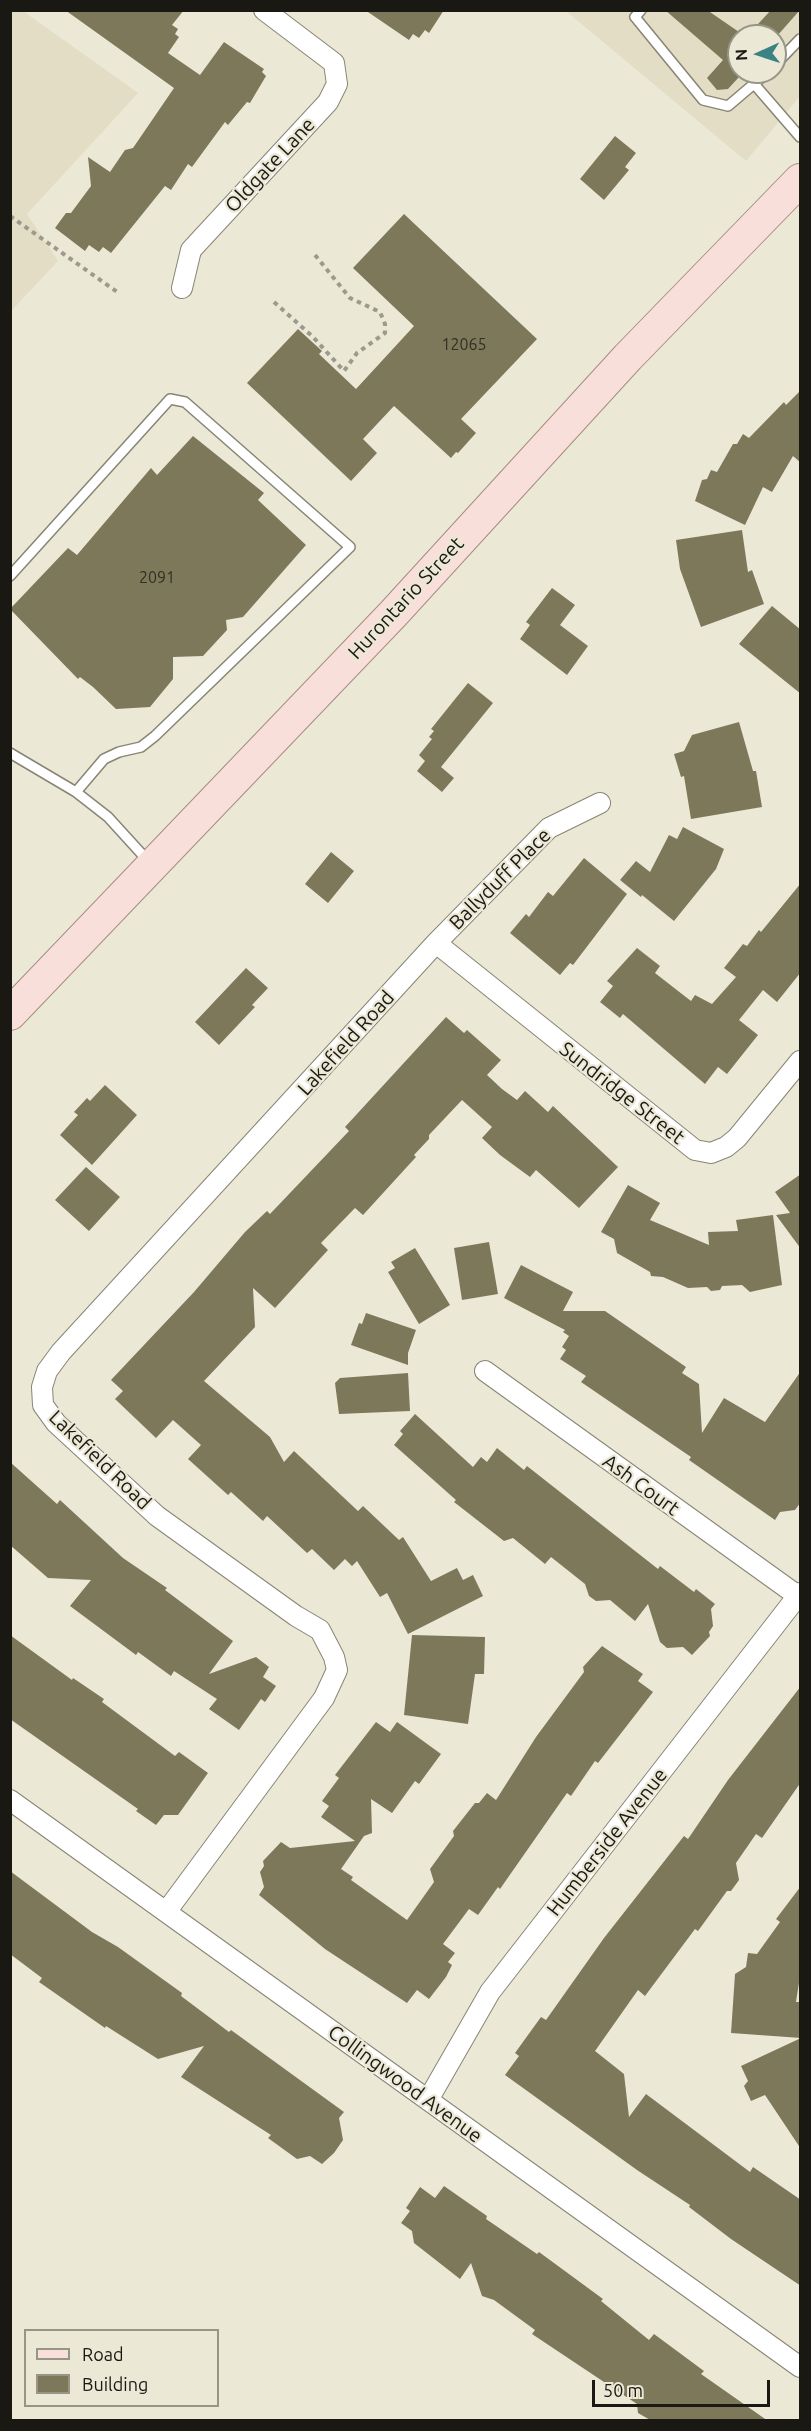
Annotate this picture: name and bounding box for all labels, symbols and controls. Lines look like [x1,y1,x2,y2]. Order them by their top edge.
north arrow [727,24,787,84]
text: N [732,48,750,61]
street label: Oldgate Lane [220,113,320,217]
house number: 12065 [441,335,487,355]
street label: Hurontario Street [343,532,469,664]
house number: 2091 [139,568,175,588]
street label: Ballyduff Place [444,823,556,935]
street label: Lakefield Road [293,986,399,1100]
street label: Sundridge Street [555,1037,689,1149]
street label: Lakefield Road [44,1405,156,1515]
street label: Ash Court [598,1449,684,1521]
street label: Humberside Avenue [542,1763,672,1921]
street label: Collingwood Avenue [323,2020,487,2148]
legend [24,2329,219,2407]
text: Road [82,2344,124,2364]
scale bar [595,2368,774,2406]
text: Building [82,2374,148,2394]
text: 50 m [603,2380,643,2400]

